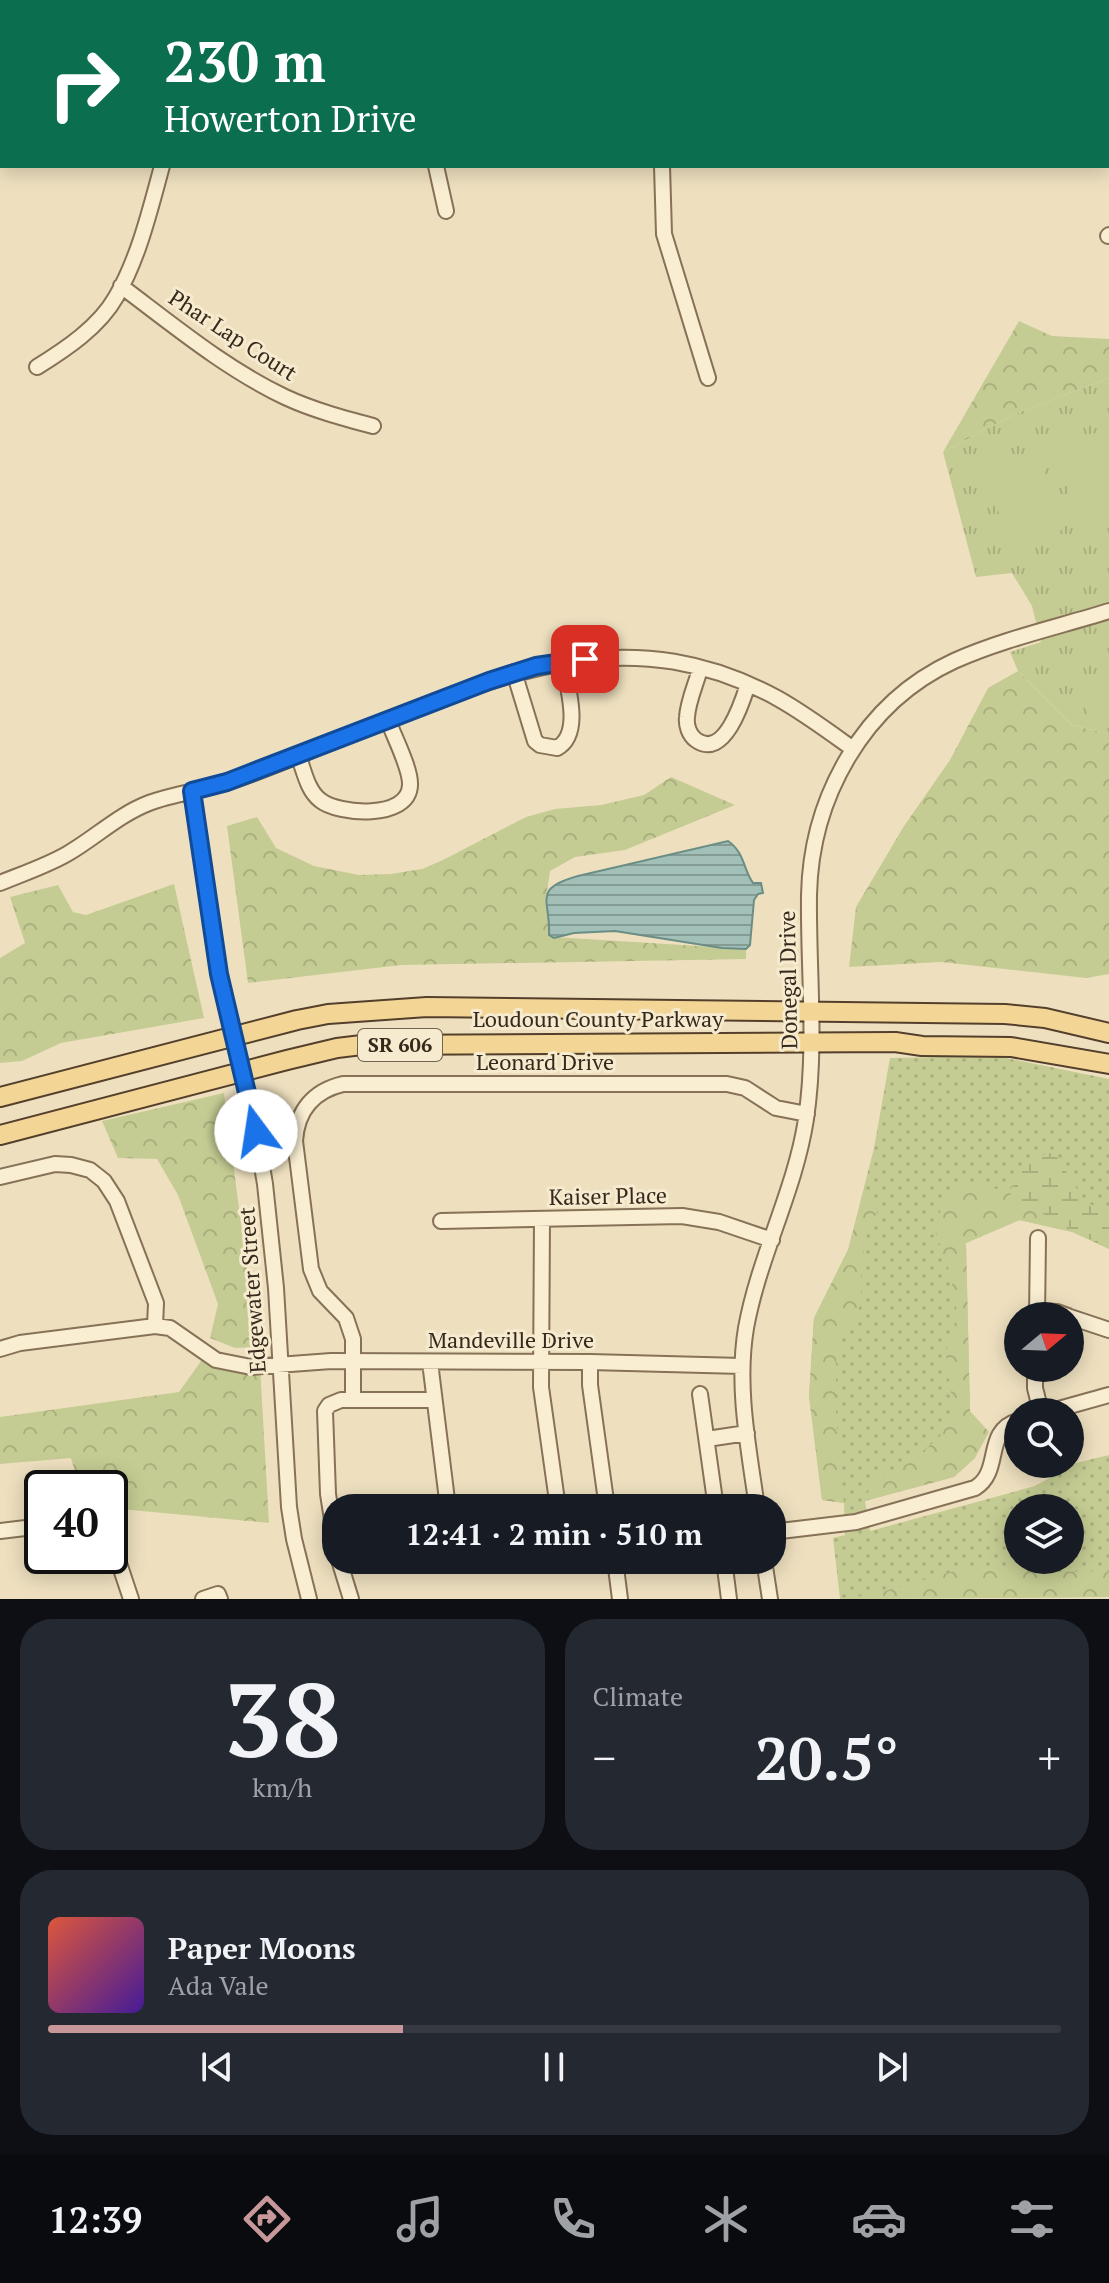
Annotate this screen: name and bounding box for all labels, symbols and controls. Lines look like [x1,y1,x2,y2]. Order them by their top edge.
text: 230 m [164,24,326,98]
icon: right [32,32,136,136]
text: Howerton Drive [164,95,417,142]
street label: Phar Lap Court [164,282,303,387]
pin [551,625,619,693]
icon: arrive [563,637,607,681]
street label: Donegal Drive [772,910,803,1050]
street label: Loudoun County Parkway [473,1004,724,1033]
road number: SR 606 [358,1029,442,1061]
street label: Leonard Drive [476,1047,614,1076]
position arrow [214,1089,298,1173]
street label: Kaiser Place [549,1180,667,1211]
street label: Edgewater Street [231,1206,272,1374]
north arrow [1004,1302,1084,1382]
map controls [1004,1302,1084,1574]
street label: Mandeville Drive [428,1325,594,1354]
button: search [1004,1398,1084,1478]
speed limit sign: 40 [24,1470,128,1574]
button: layers [1004,1494,1084,1574]
text: 12:41 · 2 min · 510 m [406,1514,702,1554]
text: 38 [223,1649,341,1787]
text: Climate [593,1679,683,1713]
text: 20.5° [755,1718,899,1797]
text: − [593,1728,616,1787]
text: + [1038,1728,1061,1787]
text: km/h [252,1770,312,1804]
text: Paper Moons [168,1928,356,1968]
text: Ada Vale [168,1968,269,2002]
icon: previous [195,2045,239,2089]
icon: pause [532,2045,576,2089]
icon: next [870,2045,914,2089]
icon: directions [239,2191,295,2247]
icon: music [392,2191,448,2247]
icon: phone [545,2191,601,2247]
icon: climate [698,2191,754,2247]
icon: car [851,2191,907,2247]
icon: filters [1004,2191,1060,2247]
text: 12:39 [49,2196,142,2243]

